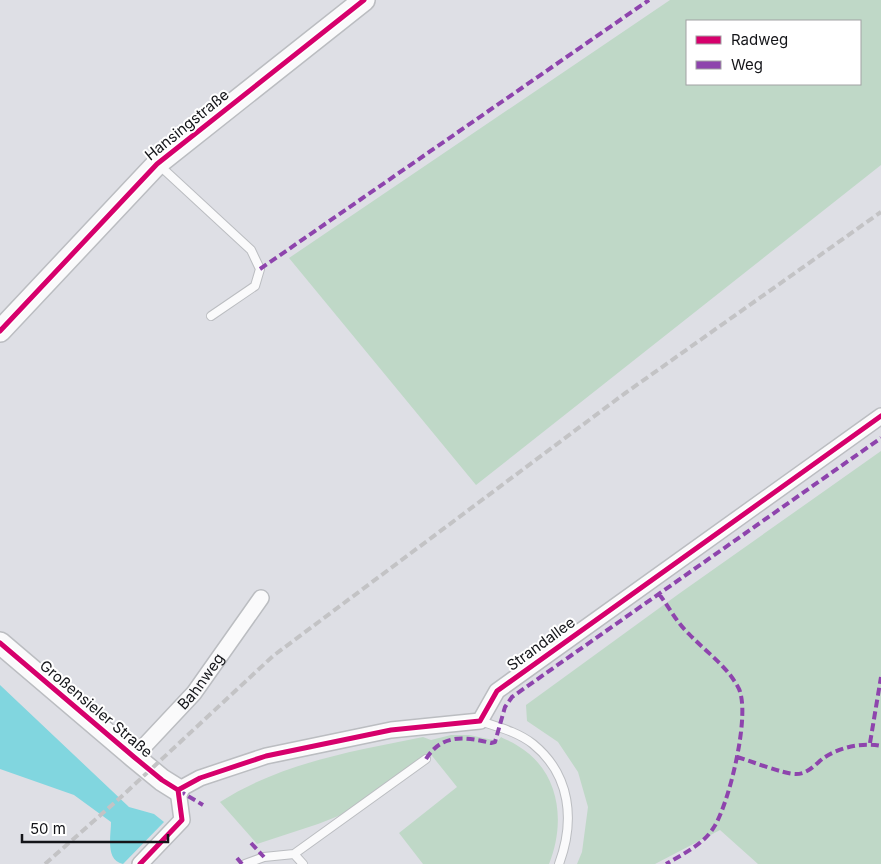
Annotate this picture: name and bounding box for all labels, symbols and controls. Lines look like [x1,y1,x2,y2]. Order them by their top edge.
legend [686,20,861,85]
text: Radweg [731,30,788,49]
text: Weg [731,55,763,74]
street label: Hansingstraße [141,85,233,164]
street label: Strandallee [503,612,579,675]
street label: Bahnweg [173,649,228,714]
street label: Großensieler Straße [36,656,157,761]
scale bar [22,812,169,844]
text: 50 m [30,819,66,838]

